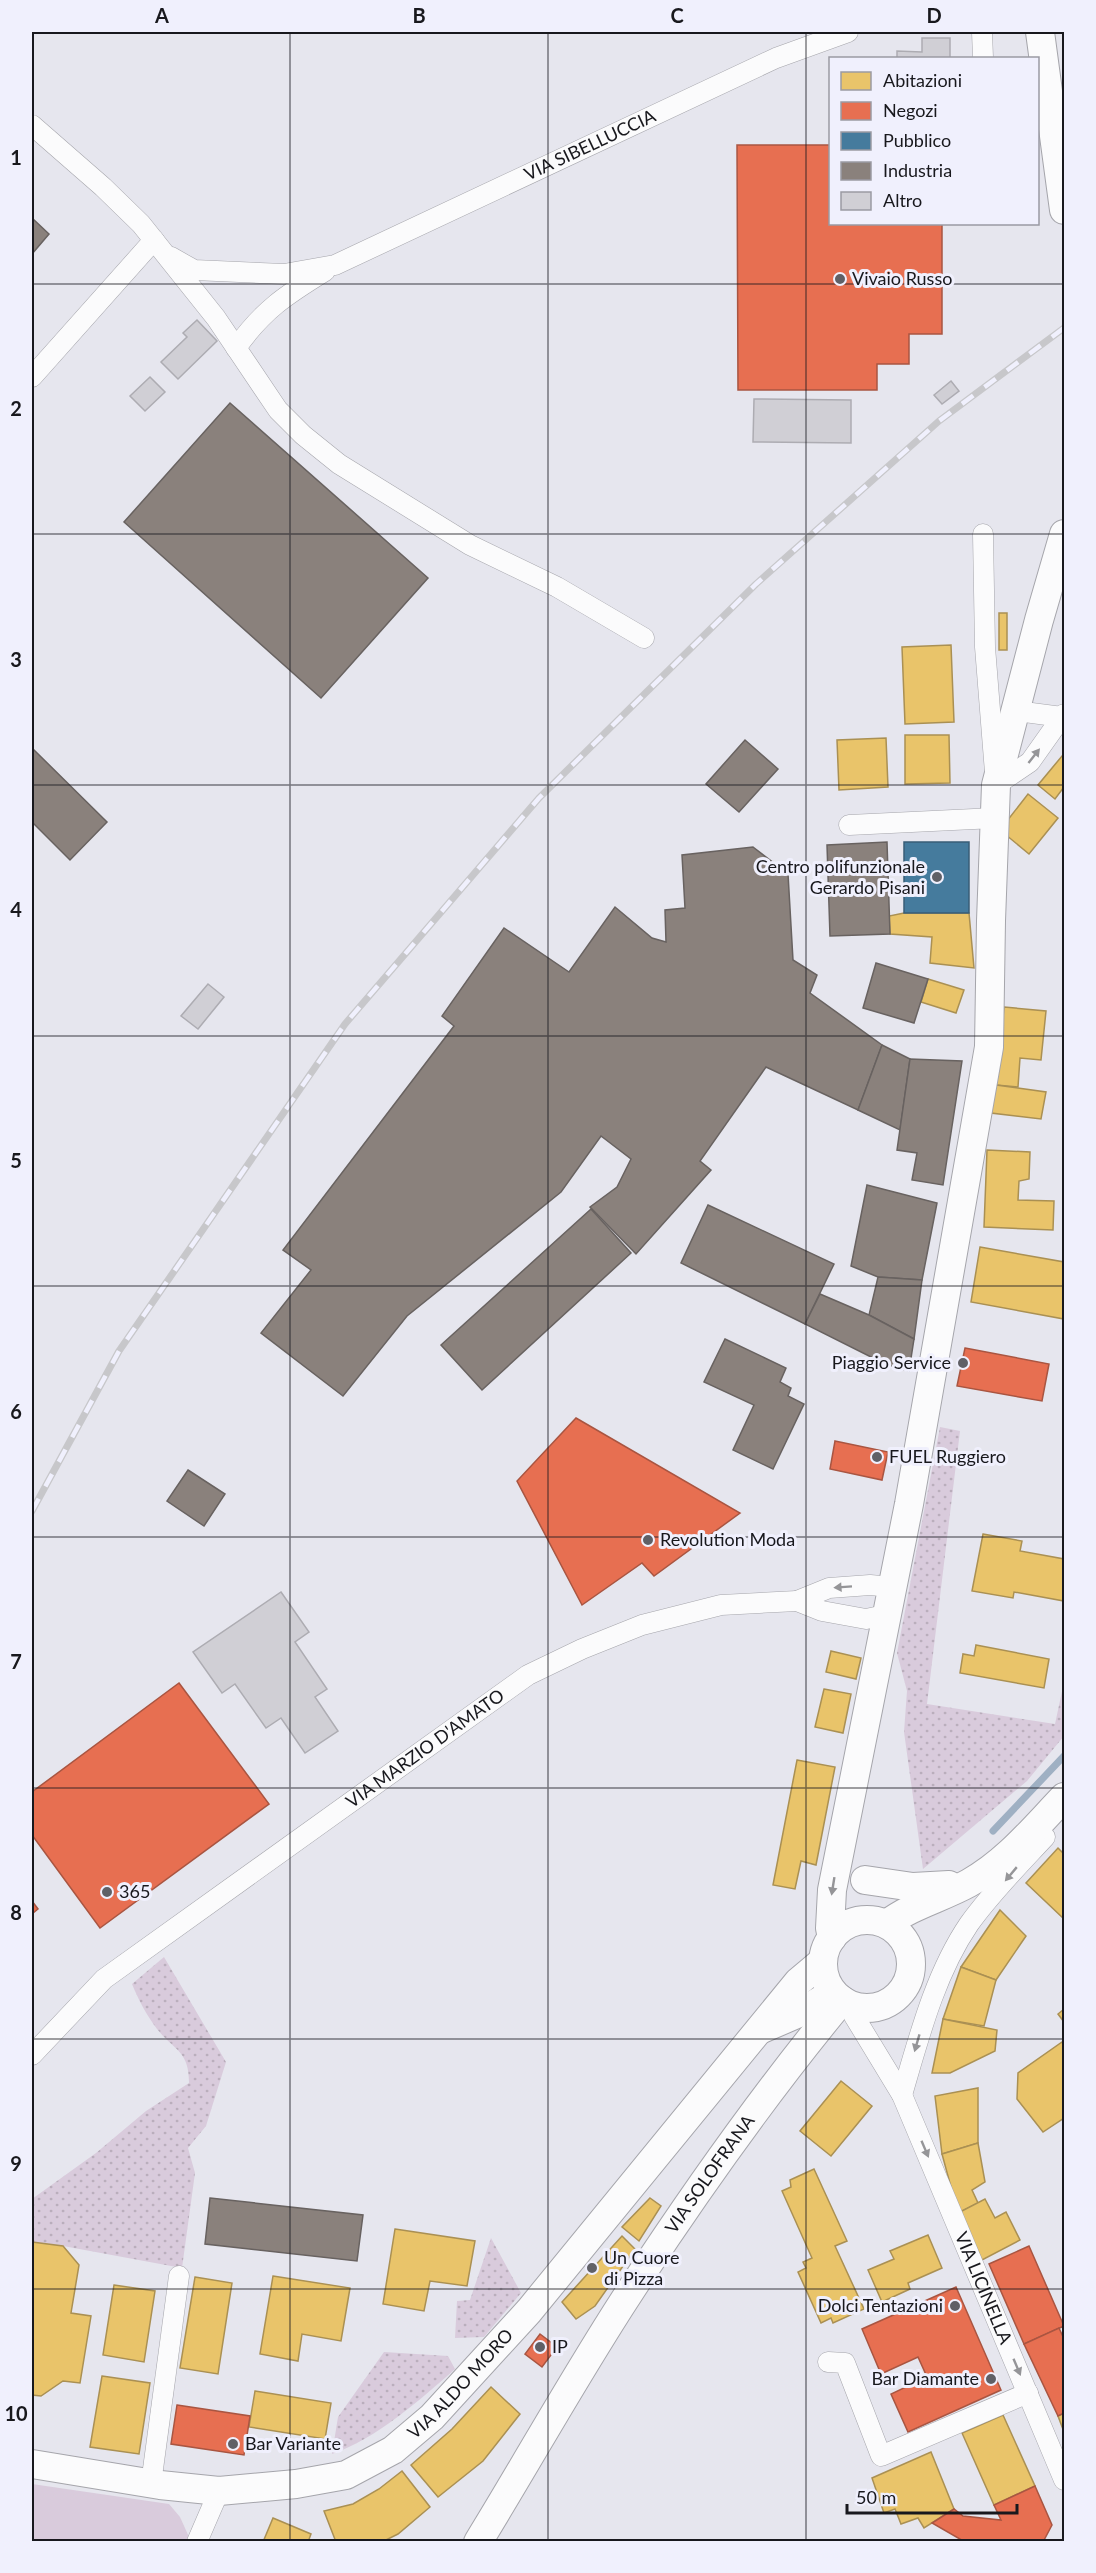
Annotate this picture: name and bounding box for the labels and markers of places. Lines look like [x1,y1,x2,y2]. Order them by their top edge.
place label: Vivaio Russo [852,267,952,289]
marker: Vivaio Russo [833,272,847,286]
place label: Centro polifunzionale Gerardo Pisani [756,855,925,898]
marker: Centro polifunzionale Gerardo Pisani [930,870,944,884]
place label: Piaggio Service [832,1351,951,1373]
marker: Piaggio Service [956,1356,970,1370]
place label: FUEL Ruggiero [889,1445,1006,1467]
marker: FUEL Ruggiero [870,1450,884,1464]
place label: Revolution Moda [660,1528,795,1550]
marker: Revolution Moda [641,1533,655,1547]
place label: 365 [119,1880,150,1902]
marker: 365 [100,1885,114,1899]
place label: Un Cuore di Pizza [604,2246,679,2289]
marker: Un Cuore di Pizza [585,2261,599,2275]
place label: Dolci Tentazioni [818,2294,943,2316]
marker: Dolci Tentazioni [948,2299,962,2313]
place label: IP [552,2335,568,2357]
marker: IP [533,2340,547,2354]
place label: Bar Diamante [871,2367,979,2389]
marker: Bar Diamante [984,2372,998,2386]
place label: Bar Variante [245,2432,341,2454]
marker: Bar Variante [226,2437,240,2451]

